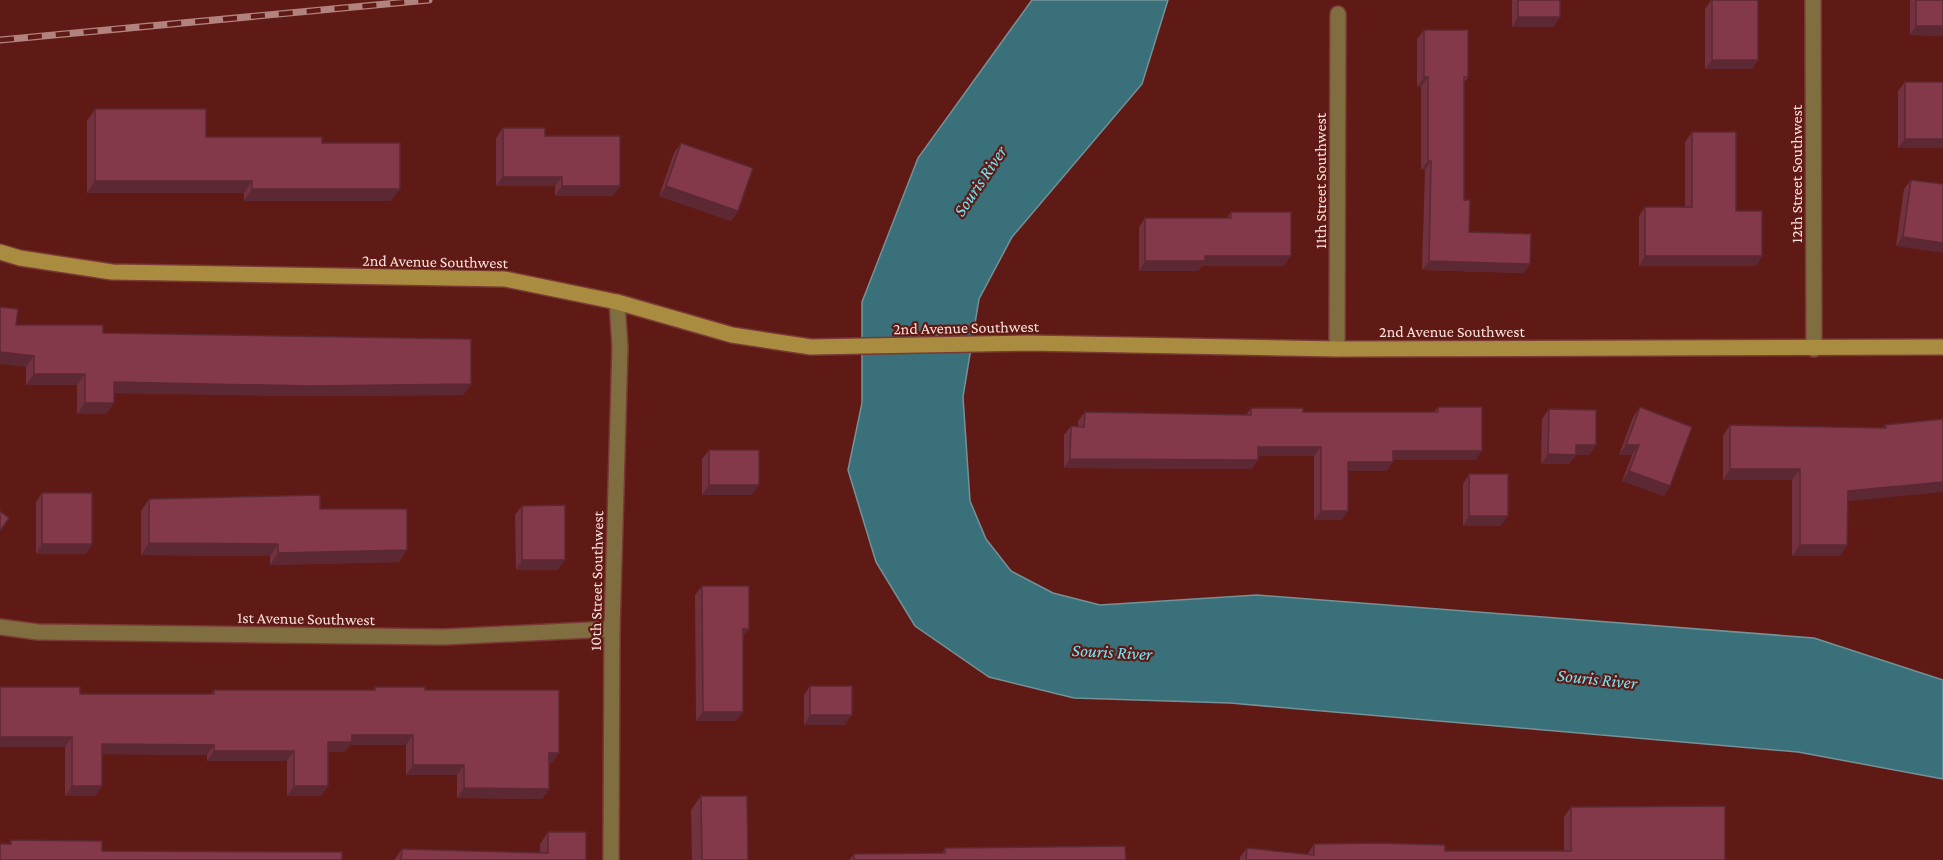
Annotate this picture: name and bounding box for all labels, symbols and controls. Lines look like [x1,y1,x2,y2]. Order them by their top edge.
street label: 12th Street Southwest [1788,104,1805,243]
street label: 11th Street Southwest [1312,112,1329,249]
water label: Souris River [949,141,1011,220]
street label: 2nd Avenue Southwest [362,252,509,271]
street label: 2nd Avenue Southwest [893,318,1040,337]
street label: 2nd Avenue Southwest [1379,323,1526,340]
street label: 10th Street Southwest [587,510,606,651]
street label: 1st Avenue Southwest [237,609,376,628]
water label: Souris River [1071,640,1153,664]
water label: Souris River [1556,665,1639,693]

